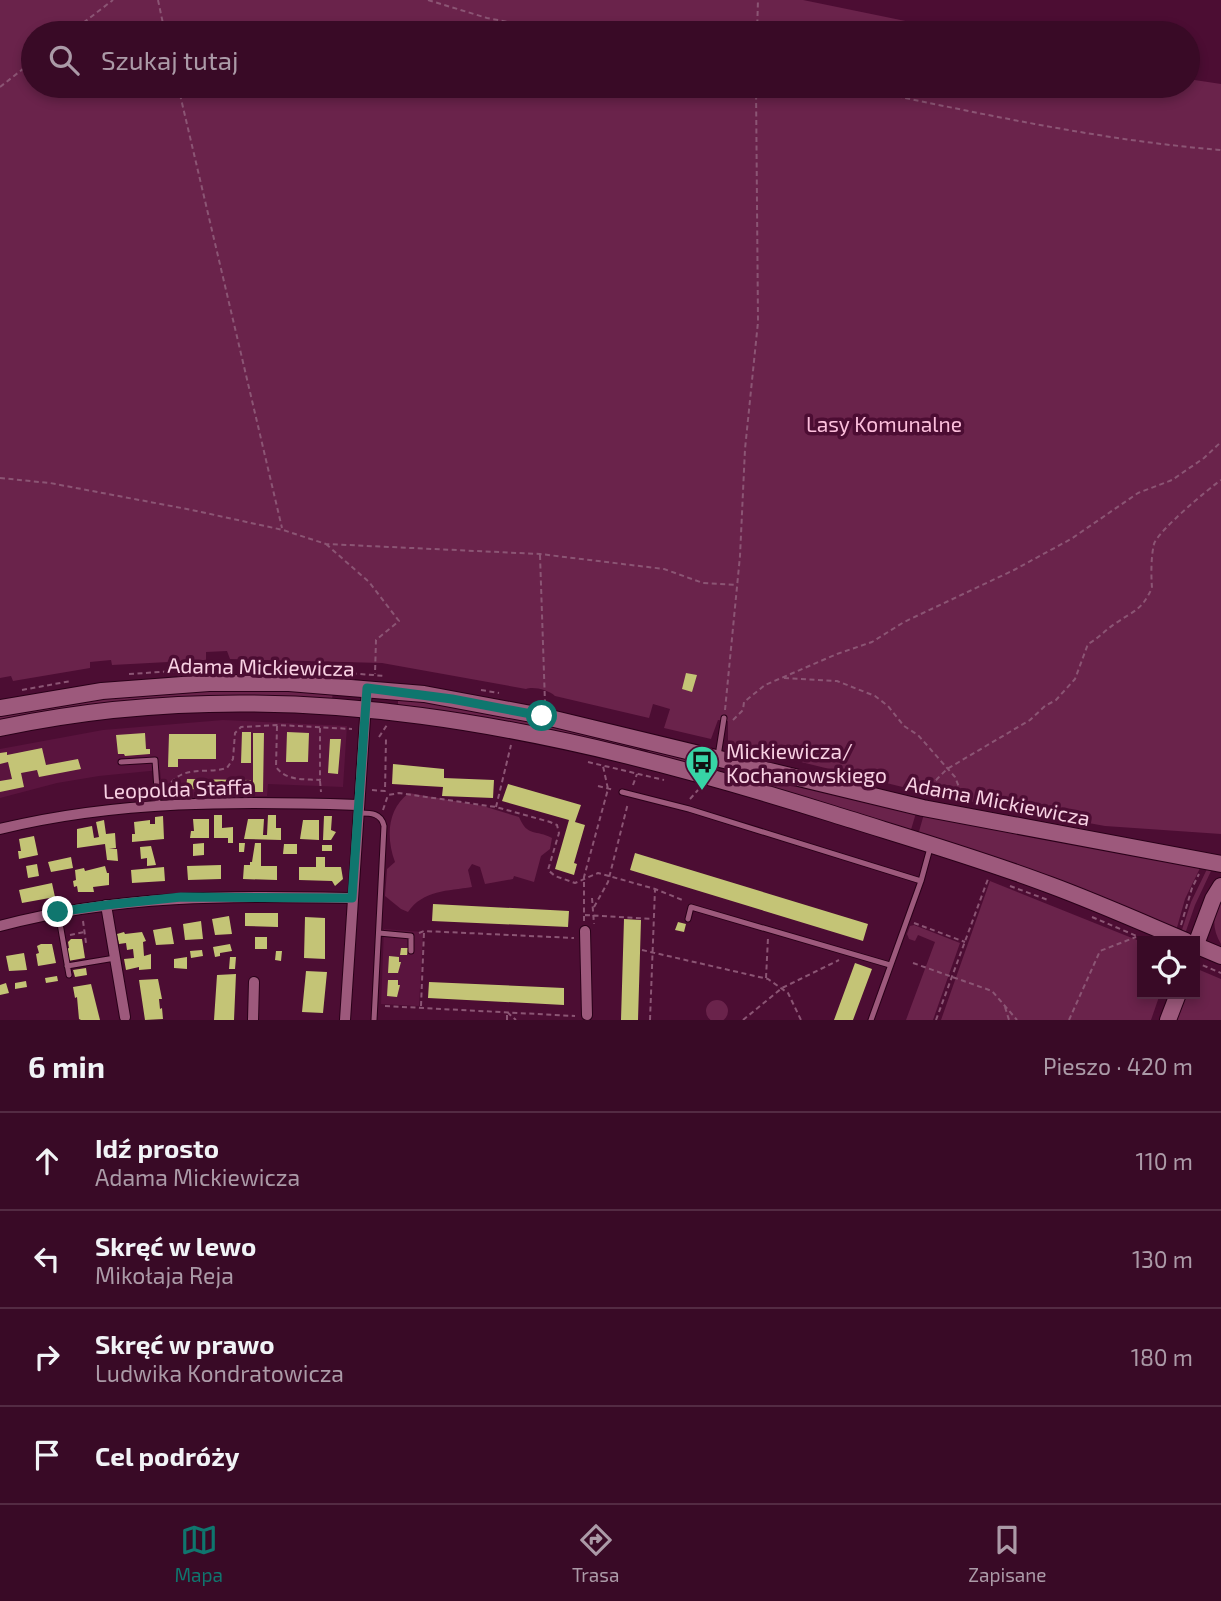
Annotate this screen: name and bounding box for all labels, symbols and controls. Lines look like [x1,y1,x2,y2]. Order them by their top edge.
search box [21,21,1200,98]
icon: search [45,41,83,79]
text: Szukaj tutaj [101,44,238,75]
park label: Lasy Komunalne [806,411,962,436]
street label: Adama Mickiewicza [167,652,355,680]
route start [526,700,557,731]
place label: Mickiewicza/ Kochanowskiego [726,738,887,787]
bus stop icon: Mickiewicza/ Kochanowskiego [683,743,721,792]
street label: Adama Mickiewicza [904,770,1092,830]
street label: Leopolda Staffa [103,773,253,803]
route end [42,896,73,927]
map controls [1137,936,1200,999]
button: locate [1137,936,1200,999]
text: 6 min [28,1048,105,1084]
text: Pieszo · 420 m [1043,1052,1193,1080]
text: Idź prosto [95,1132,219,1163]
icon: ahead [28,1142,66,1180]
text: 110 m [1136,1147,1193,1175]
text: Adama Mickiewicza [95,1163,300,1191]
text: Skręć w lewo [95,1230,256,1261]
icon: left [28,1240,66,1278]
text: 130 m [1132,1245,1193,1273]
text: Mikołaja Reja [95,1261,234,1289]
text: Skręć w prawo [95,1328,275,1359]
icon: right [28,1338,66,1376]
text: 180 m [1131,1343,1193,1371]
text: Ludwika Kondratowicza [95,1359,344,1387]
icon: arrive [28,1436,66,1474]
text: Cel podróży [95,1440,240,1471]
tab: Mapa [174,1521,223,1586]
tab: Trasa [572,1521,619,1586]
tab: Zapisane [968,1521,1047,1586]

